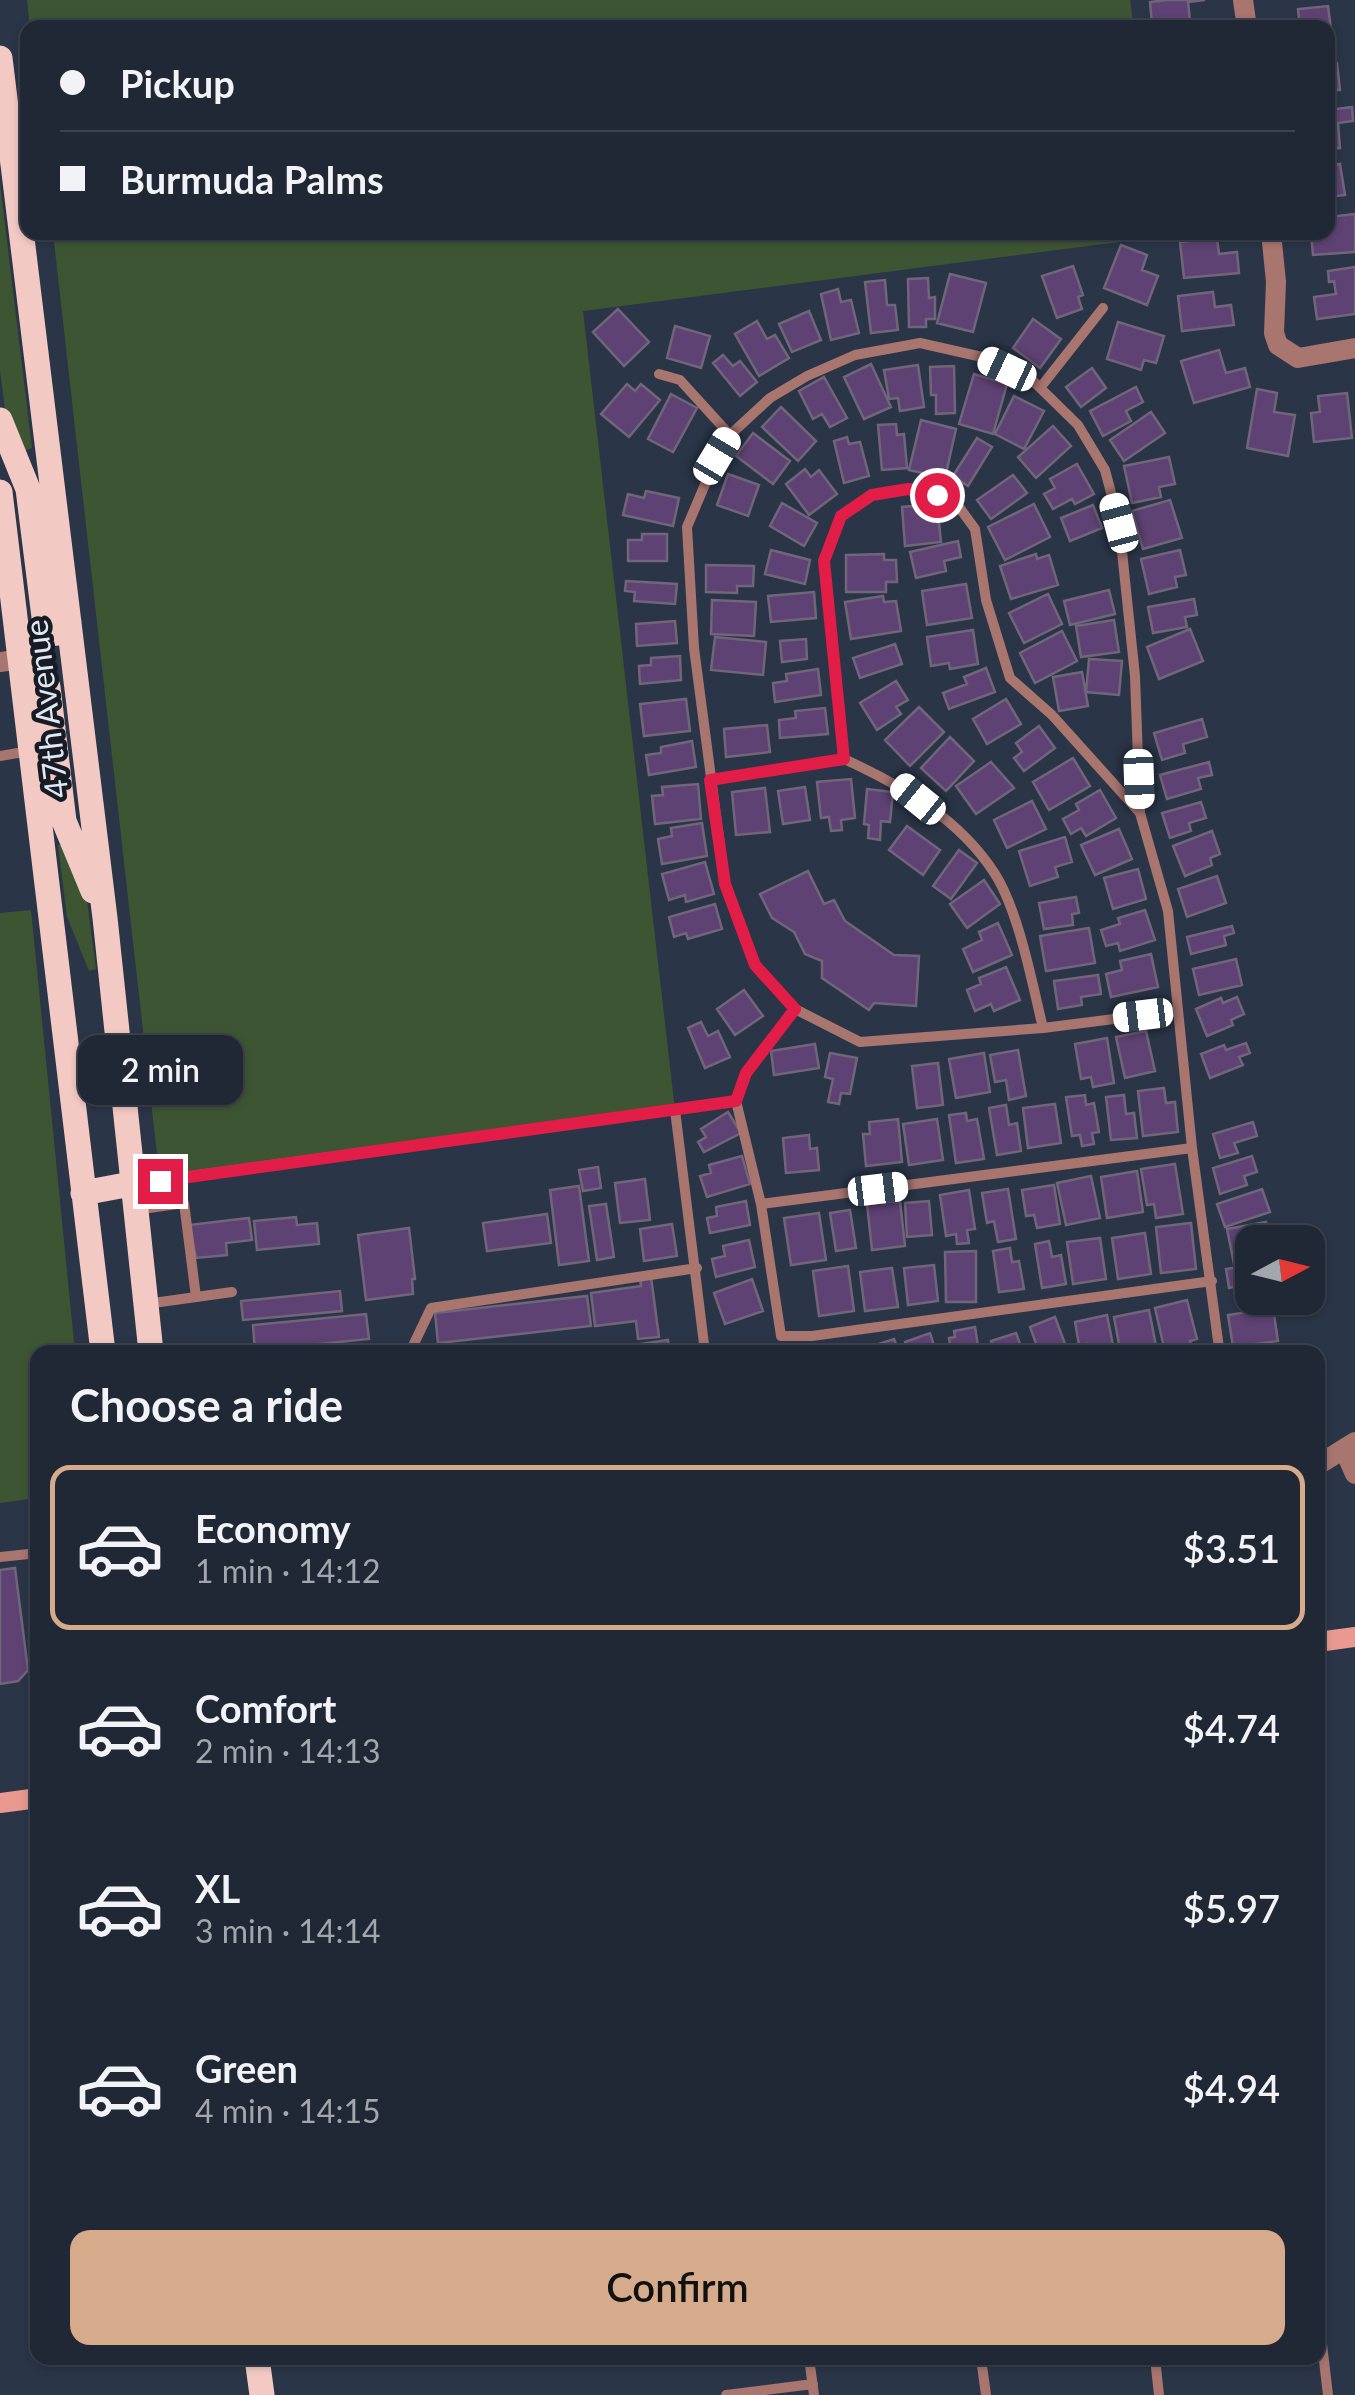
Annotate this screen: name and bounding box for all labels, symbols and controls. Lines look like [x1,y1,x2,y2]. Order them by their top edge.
text: Pickup [120,60,235,106]
text: Burmuda Palms [120,156,384,202]
car [973,343,1041,395]
car [689,423,745,489]
route start [915,473,960,518]
car [1097,490,1141,556]
street label: 47th Avenue [15,618,76,801]
car [1123,748,1155,810]
car [885,768,951,830]
car [1111,996,1175,1034]
callout: 2 min [78,1036,242,1106]
text: 2 min [121,1050,200,1089]
route end [138,1159,183,1204]
car [846,1170,910,1208]
north arrow [1235,1225,1325,1315]
map controls [1235,1225,1325,1315]
text: Choose a ride [70,1378,343,1432]
icon: car [75,1503,165,1593]
text: Economy [195,1505,350,1551]
text: $3.51 [1183,1525,1280,1571]
text: 1 min · 14:12 [195,1551,381,1590]
icon: car [75,1683,165,1773]
text: Comfort [195,1685,336,1731]
text: $4.74 [1183,1705,1280,1751]
text: 2 min · 14:13 [195,1731,381,1770]
icon: car [75,1863,165,1953]
text: XL [195,1865,240,1911]
text: $5.97 [1183,1885,1280,1931]
text: 3 min · 14:14 [195,1911,381,1950]
icon: car [75,2043,165,2133]
text: Green [195,2045,298,2091]
text: $4.94 [1183,2065,1280,2111]
text: 4 min · 14:15 [195,2091,381,2130]
button: Confirm [70,2230,1285,2345]

